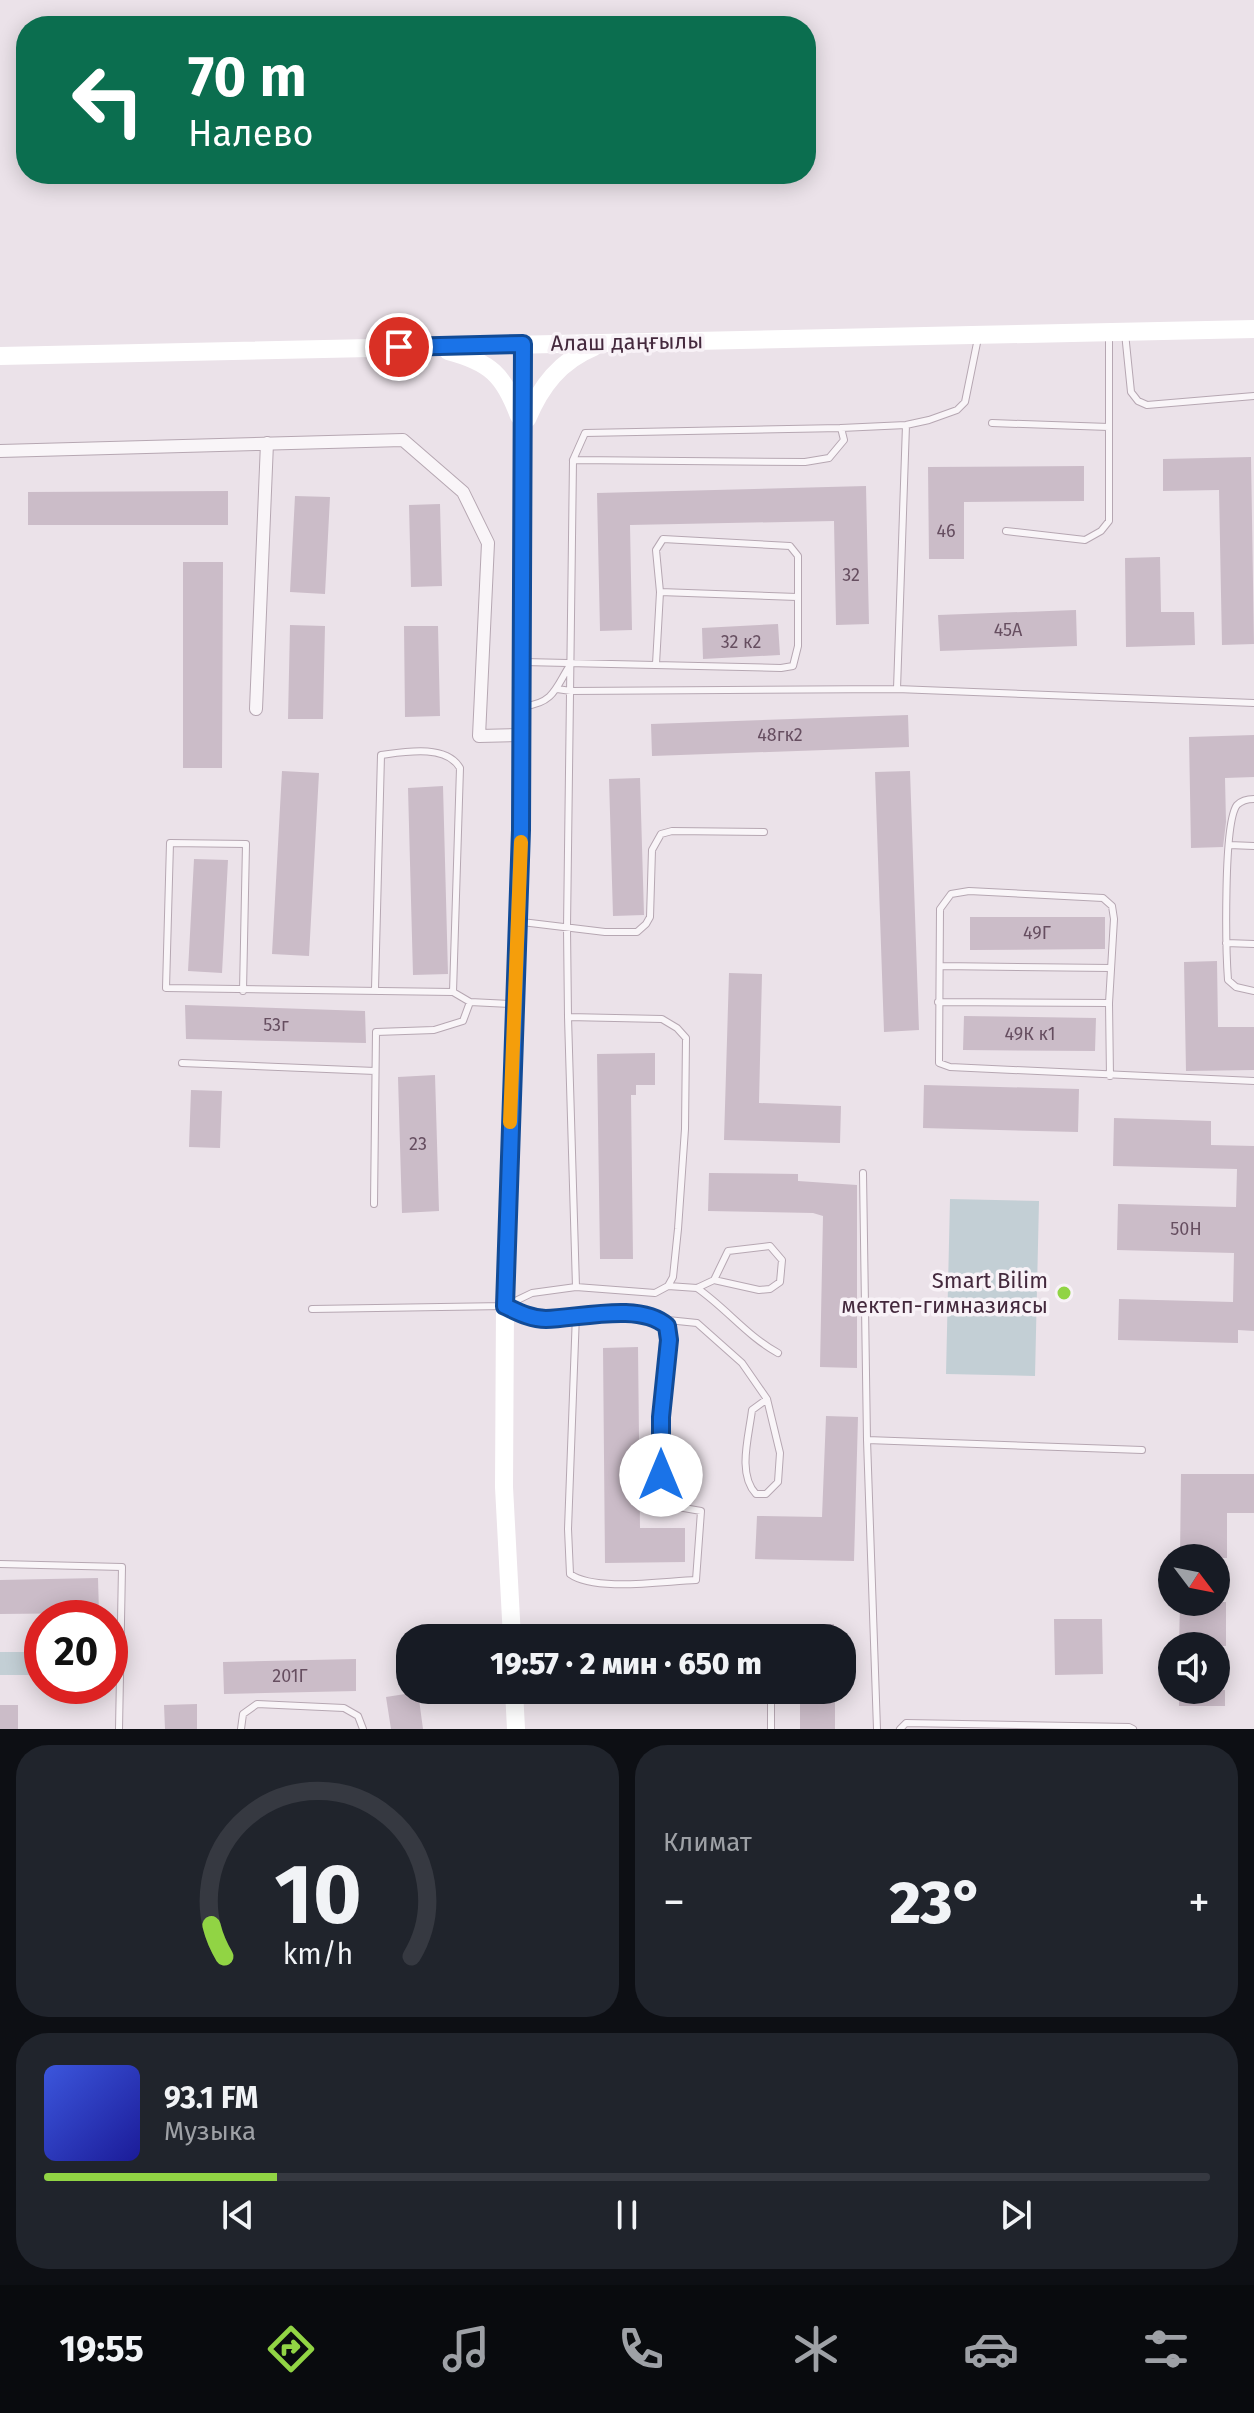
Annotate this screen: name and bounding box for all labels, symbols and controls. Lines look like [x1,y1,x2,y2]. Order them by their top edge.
text: 70 m [188,44,307,111]
icon: left [56,48,160,152]
text: Налево [188,112,314,156]
pin [365,313,433,381]
icon: arrive [377,325,421,369]
street label: Алаш даңғылы [550,327,704,357]
house number: 46 [936,520,956,542]
house number: 32 [842,564,860,586]
house number: 45А [994,619,1023,641]
house number: 32 к2 [721,631,761,653]
house number: 48гк2 [757,724,803,746]
house number: 49Г [1023,922,1051,944]
house number: 53г [263,1014,289,1036]
house number: 49К к1 [1005,1023,1055,1045]
house number: 23 [409,1133,427,1155]
house number: 50Н [1170,1218,1202,1240]
place label: Smart Bilim мектеп-гимназиясы [841,1267,1048,1319]
marker: Smart Bilim мектеп-гимназиясы [1055,1284,1073,1302]
position arrow [619,1433,703,1517]
north arrow [1158,1544,1230,1616]
map controls [1158,1544,1230,1704]
speed limit sign: 20 [24,1600,128,1704]
button: sound [1158,1632,1230,1704]
text: 19:57 · 2 мин · 650 m [490,1646,762,1682]
house number: 201Г [272,1665,308,1687]
text: Климат [663,1827,752,1858]
text: 10 [274,1845,361,1945]
text: 23° [890,1867,983,1939]
text: − [663,1876,685,1929]
text: + [1188,1876,1210,1929]
text: km/h [282,1937,353,1972]
text: 93.1 FM [164,2080,258,2116]
text: Музыка [164,2116,256,2147]
icon: previous [216,2193,260,2237]
icon: pause [605,2193,649,2237]
icon: next [994,2193,1038,2237]
icon: directions [263,2321,319,2377]
icon: music [438,2321,494,2377]
icon: phone [613,2321,669,2377]
icon: climate [788,2321,844,2377]
icon: car [963,2321,1019,2377]
icon: filters [1138,2321,1194,2377]
text: 19:55 [60,2327,144,2371]

